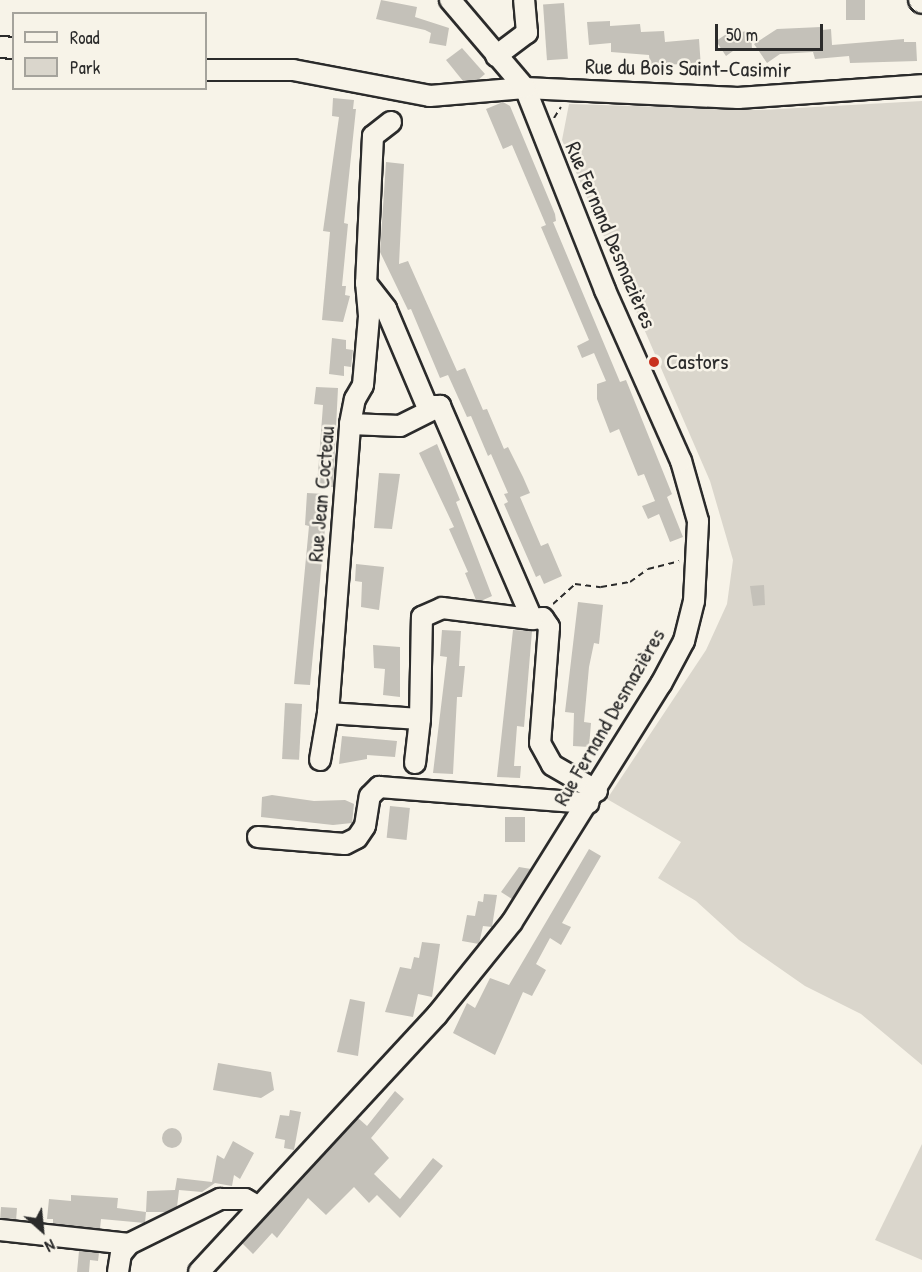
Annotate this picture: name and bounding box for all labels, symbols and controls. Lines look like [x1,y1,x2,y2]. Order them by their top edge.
legend [12,12,207,90]
scale bar [718,12,826,50]
text: 50 m [726,22,758,47]
text: Road [70,25,100,50]
street label: Rue du Bois Saint-Casimir [585,53,791,83]
text: Park [70,55,100,80]
street label: Rue Fernand Desmazières [560,138,662,332]
place label: Castors [666,349,729,375]
marker: Castors [647,355,661,369]
street label: Rue Jean Cocteau [302,425,340,563]
street label: Rue Fernand Desmazières [547,624,671,810]
north arrow [12,1200,72,1260]
text: N [41,1234,59,1258]

